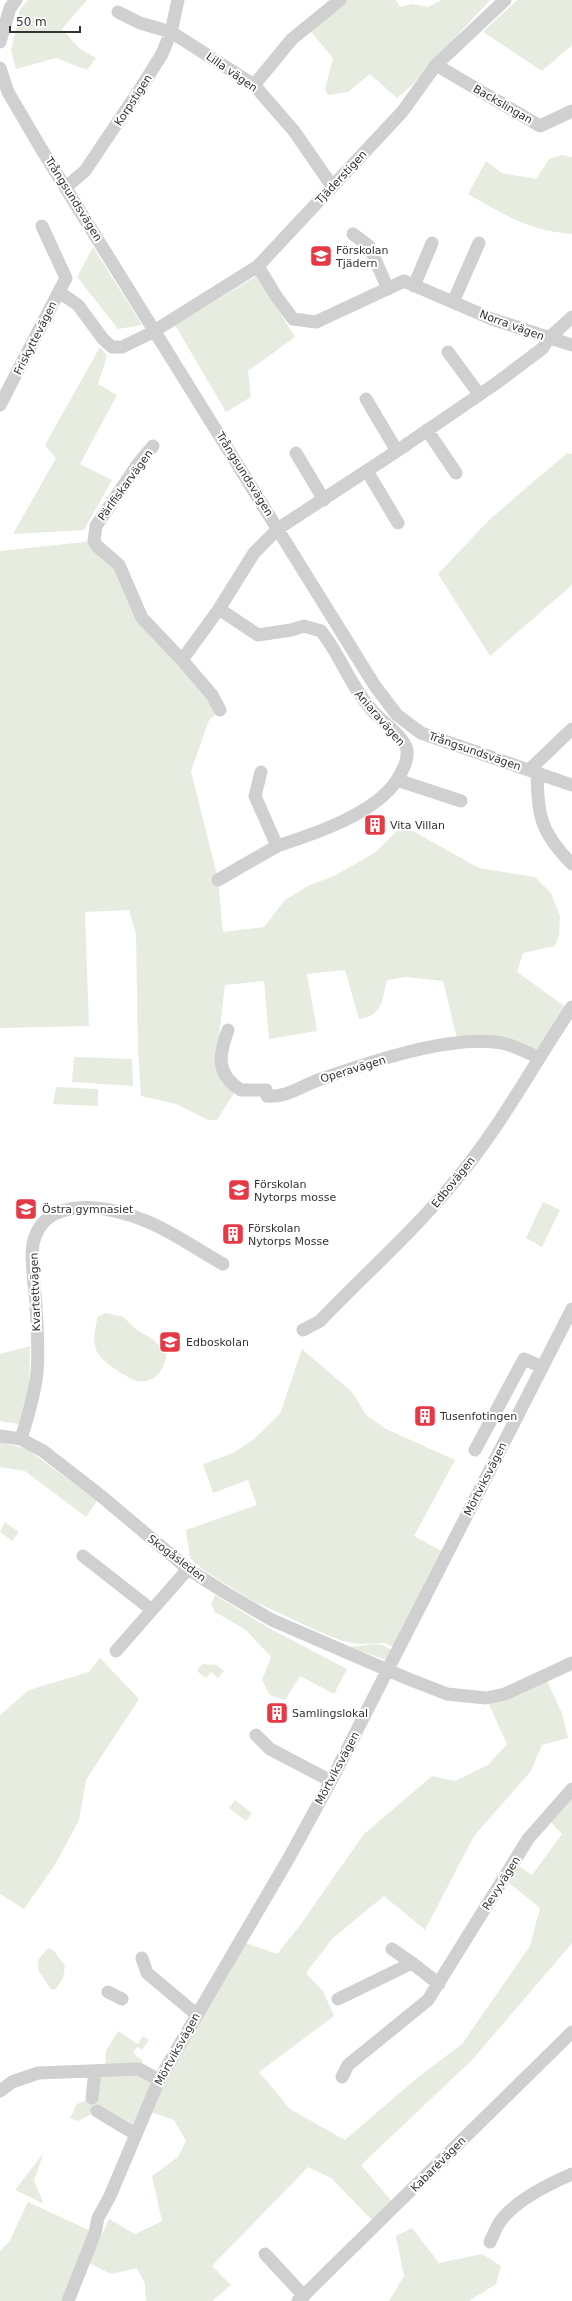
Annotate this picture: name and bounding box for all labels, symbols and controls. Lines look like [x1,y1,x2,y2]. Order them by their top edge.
scale bar [10,8,80,34]
text: 50 m [16,15,47,29]
street label: Lilla vägen [204,50,260,95]
street label: Korpstigen [112,72,155,128]
street label: Backslingan [471,82,535,127]
street label: Tjäderstigen [313,148,370,208]
street label: Trångsundsvägen [42,154,105,244]
school or university icon: Förskolan Tjädern [308,243,334,269]
place label: Förskolan Tjädern [335,244,388,270]
street label: Friskyttevägen [11,299,60,377]
street label: Norra vägen [478,308,546,343]
street label: Trångsundsvägen [213,429,276,519]
street label: Pärlfiskarvägen [95,447,156,523]
street label: Aniaravägen [352,688,407,749]
street label: Trångsundsvägen [426,729,523,773]
building icon: Vita Villan [362,812,388,838]
place label: Vita Villan [390,819,445,832]
street label: Operavägen [319,1053,387,1086]
street label: Edbovägen [429,1154,478,1210]
school or university icon: Förskolan Nytorps mosse [226,1177,252,1203]
place label: Förskolan Nytorps mosse [254,1178,336,1204]
school or university icon: Östra gymnasiet [13,1196,39,1222]
place label: Östra gymnasiet [42,1203,134,1216]
building icon: Förskolan Nytorps Mosse [220,1221,246,1247]
place label: Förskolan Nytorps Mosse [248,1222,329,1248]
street label: Kvartettvägen [28,1252,43,1332]
school or university icon: Edboskolan [157,1329,183,1355]
place label: Edboskolan [186,1336,249,1349]
building icon: Tusenfotingen [412,1403,438,1429]
place label: Tusenfotingen [439,1410,517,1423]
street label: Mörtviksvägen [461,1440,510,1518]
street label: Skogåsleden [145,1532,208,1585]
building icon: Samlingslokal [264,1700,290,1726]
place label: Samlingslokal [292,1707,368,1720]
street label: Mörtviksvägen [313,1730,362,1807]
street label: Revyvägen [480,1854,523,1913]
street label: Mörtviksvägen [152,2011,203,2088]
street label: Kabarévägen [408,2134,469,2195]

